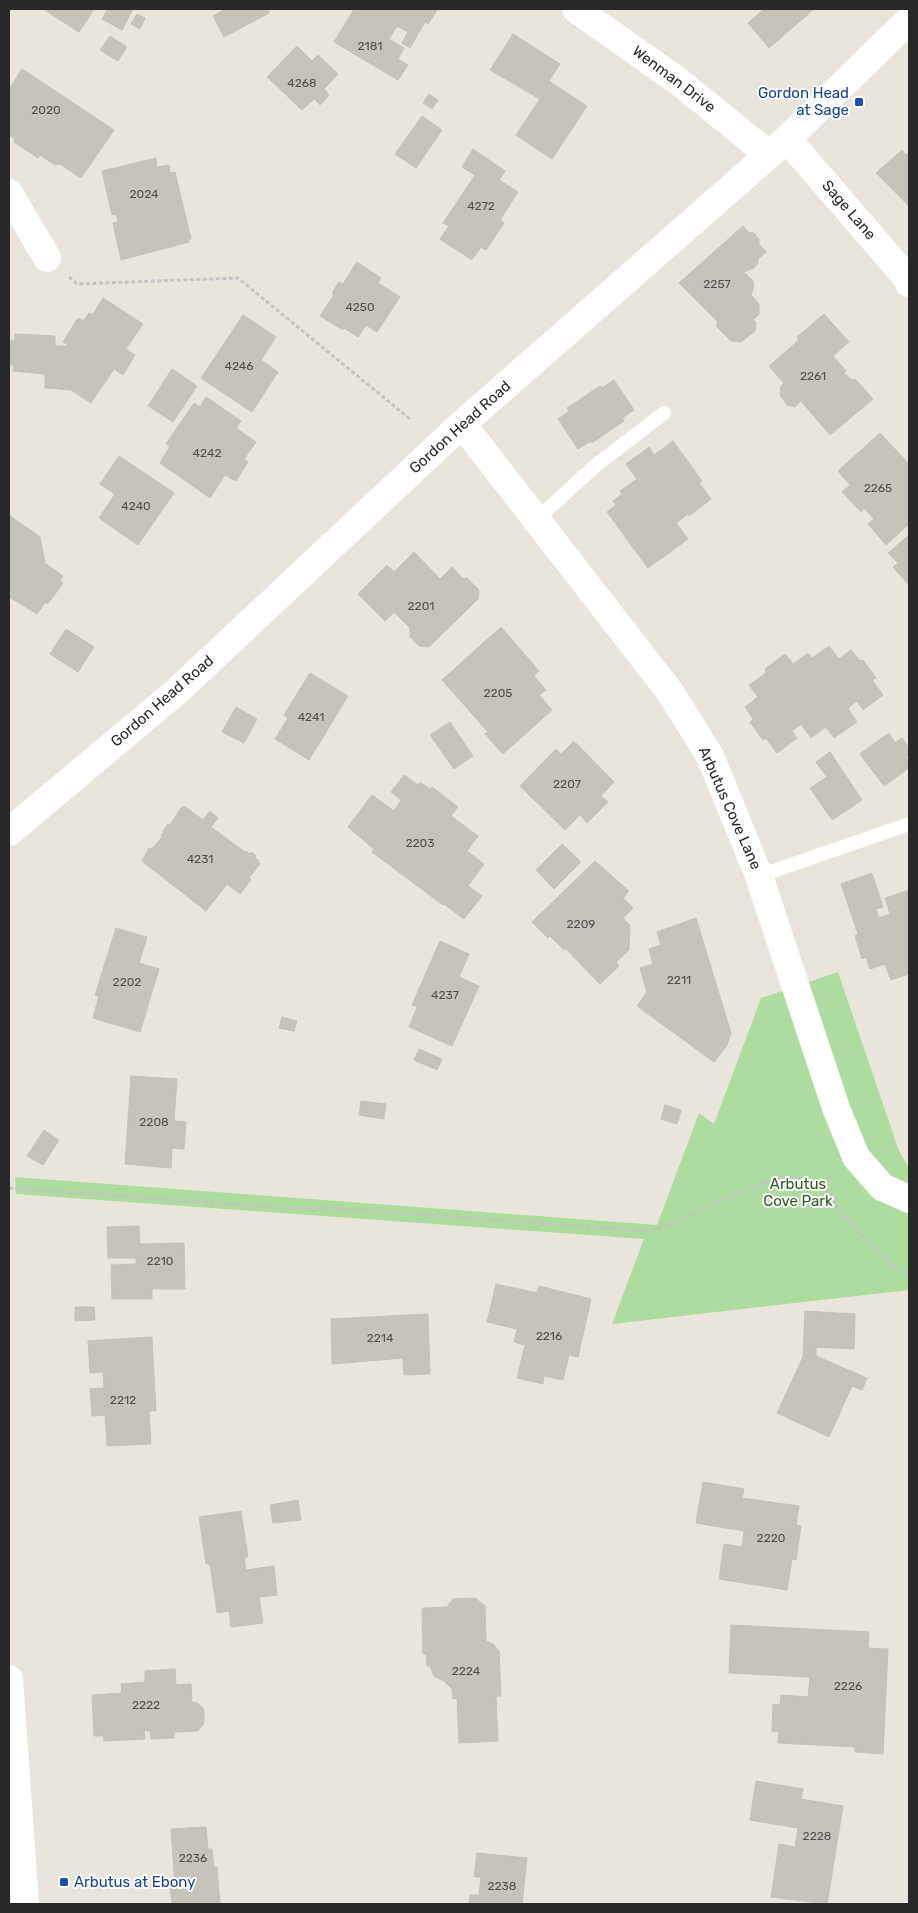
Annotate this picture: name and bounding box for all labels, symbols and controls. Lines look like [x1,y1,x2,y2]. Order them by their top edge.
house number: 2181 [358,39,382,53]
street label: Wenman Drive [629,42,719,116]
house number: 4268 [287,76,317,90]
place label: Gordon Head at Sage [758,84,849,119]
marker: Gordon Head at Sage [853,96,865,108]
house number: 2020 [31,103,61,117]
street label: Sage Lane [818,177,880,243]
house number: 2024 [129,187,159,201]
house number: 4272 [467,199,495,213]
house number: 2257 [703,277,731,291]
house number: 4250 [345,300,375,314]
house number: 4246 [224,359,254,373]
house number: 2261 [800,369,826,383]
street label: Gordon Head Road [406,377,514,477]
house number: 4242 [193,446,221,460]
house number: 2265 [864,481,892,495]
house number: 4240 [121,499,151,513]
house number: 2201 [408,599,434,613]
street label: Gordon Head Road [107,651,217,751]
house number: 2205 [484,686,512,700]
house number: 4241 [298,710,324,724]
street label: Arbutus Cove Lane [695,744,765,872]
house number: 2207 [553,777,581,791]
house number: 2203 [406,836,434,850]
house number: 4231 [187,852,213,866]
house number: 2209 [567,917,595,931]
house number: 2211 [667,973,691,987]
house number: 2202 [113,975,141,989]
house number: 4237 [431,988,459,1002]
house number: 2208 [139,1115,169,1129]
park label: Arbutus Cove Park [763,1175,833,1210]
house number: 2210 [147,1254,173,1268]
house number: 2216 [536,1329,562,1343]
house number: 2214 [367,1331,394,1345]
house number: 2212 [110,1393,136,1407]
house number: 2220 [757,1531,785,1545]
house number: 2224 [452,1664,481,1678]
house number: 2226 [834,1679,862,1693]
house number: 2222 [132,1698,160,1712]
house number: 2228 [803,1829,831,1843]
house number: 2236 [179,1851,207,1865]
place label: Arbutus at Ebony [74,1873,195,1891]
marker: Arbutus at Ebony [58,1876,70,1888]
house number: 2238 [488,1879,516,1893]

